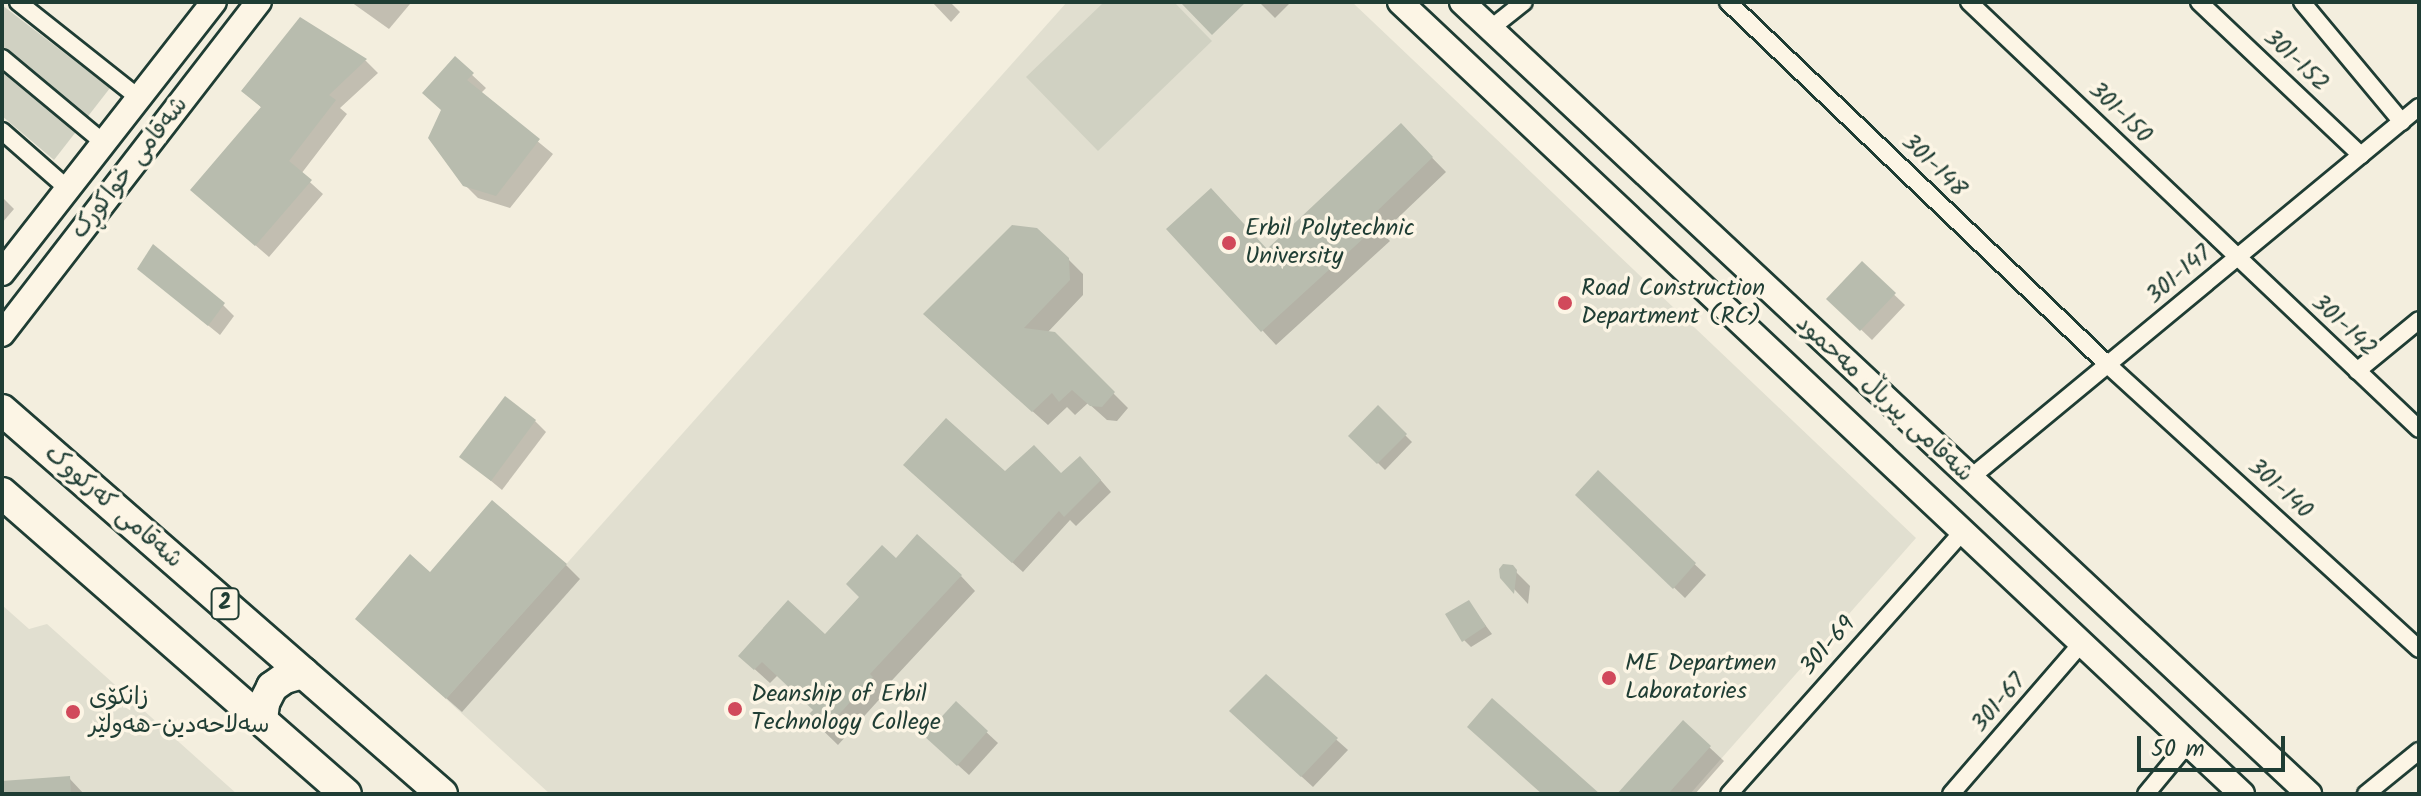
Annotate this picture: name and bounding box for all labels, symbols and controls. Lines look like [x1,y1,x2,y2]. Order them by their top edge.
street label: 301-152 [2257,24,2335,98]
street label: 301-150 [2082,76,2158,150]
street label: شەقامی خواکوڕک [66,91,194,245]
street label: 301-148 [1895,128,1973,204]
place label: Erbil Polytechnic University [1245,215,1415,271]
marker: Erbil Polytechnic University [1220,234,1238,252]
street label: 301-147 [2141,240,2217,310]
place label: Road Construction Department (RC) [1581,275,1765,331]
street label: 301-142 [2305,289,2383,363]
marker: Road Construction Department (RC) [1556,294,1574,312]
street label: شەقامی پیرباڵ مەحمود [1789,309,1979,489]
street label: شەقامی کەرکووک [38,439,188,575]
street label: 301-140 [2242,453,2318,525]
road number: 2 [209,586,241,622]
street label: 301-69 [1794,611,1862,681]
place label: ME Departmen Laboratories [1625,650,1777,706]
street label: 301-67 [1966,668,2032,738]
marker: ME Departmen Laboratories [1600,669,1618,687]
place label: Deanship of Erbil Technology College [751,681,941,737]
place label: زانکۆی سەلاحەدین-هەولێر [89,684,270,740]
marker: Deanship of Erbil Technology College [726,700,744,718]
marker: زانکۆی سەلاحەدین-هەولێر [64,703,82,721]
scale bar [2141,720,2289,770]
text: 50 m [2151,730,2205,769]

